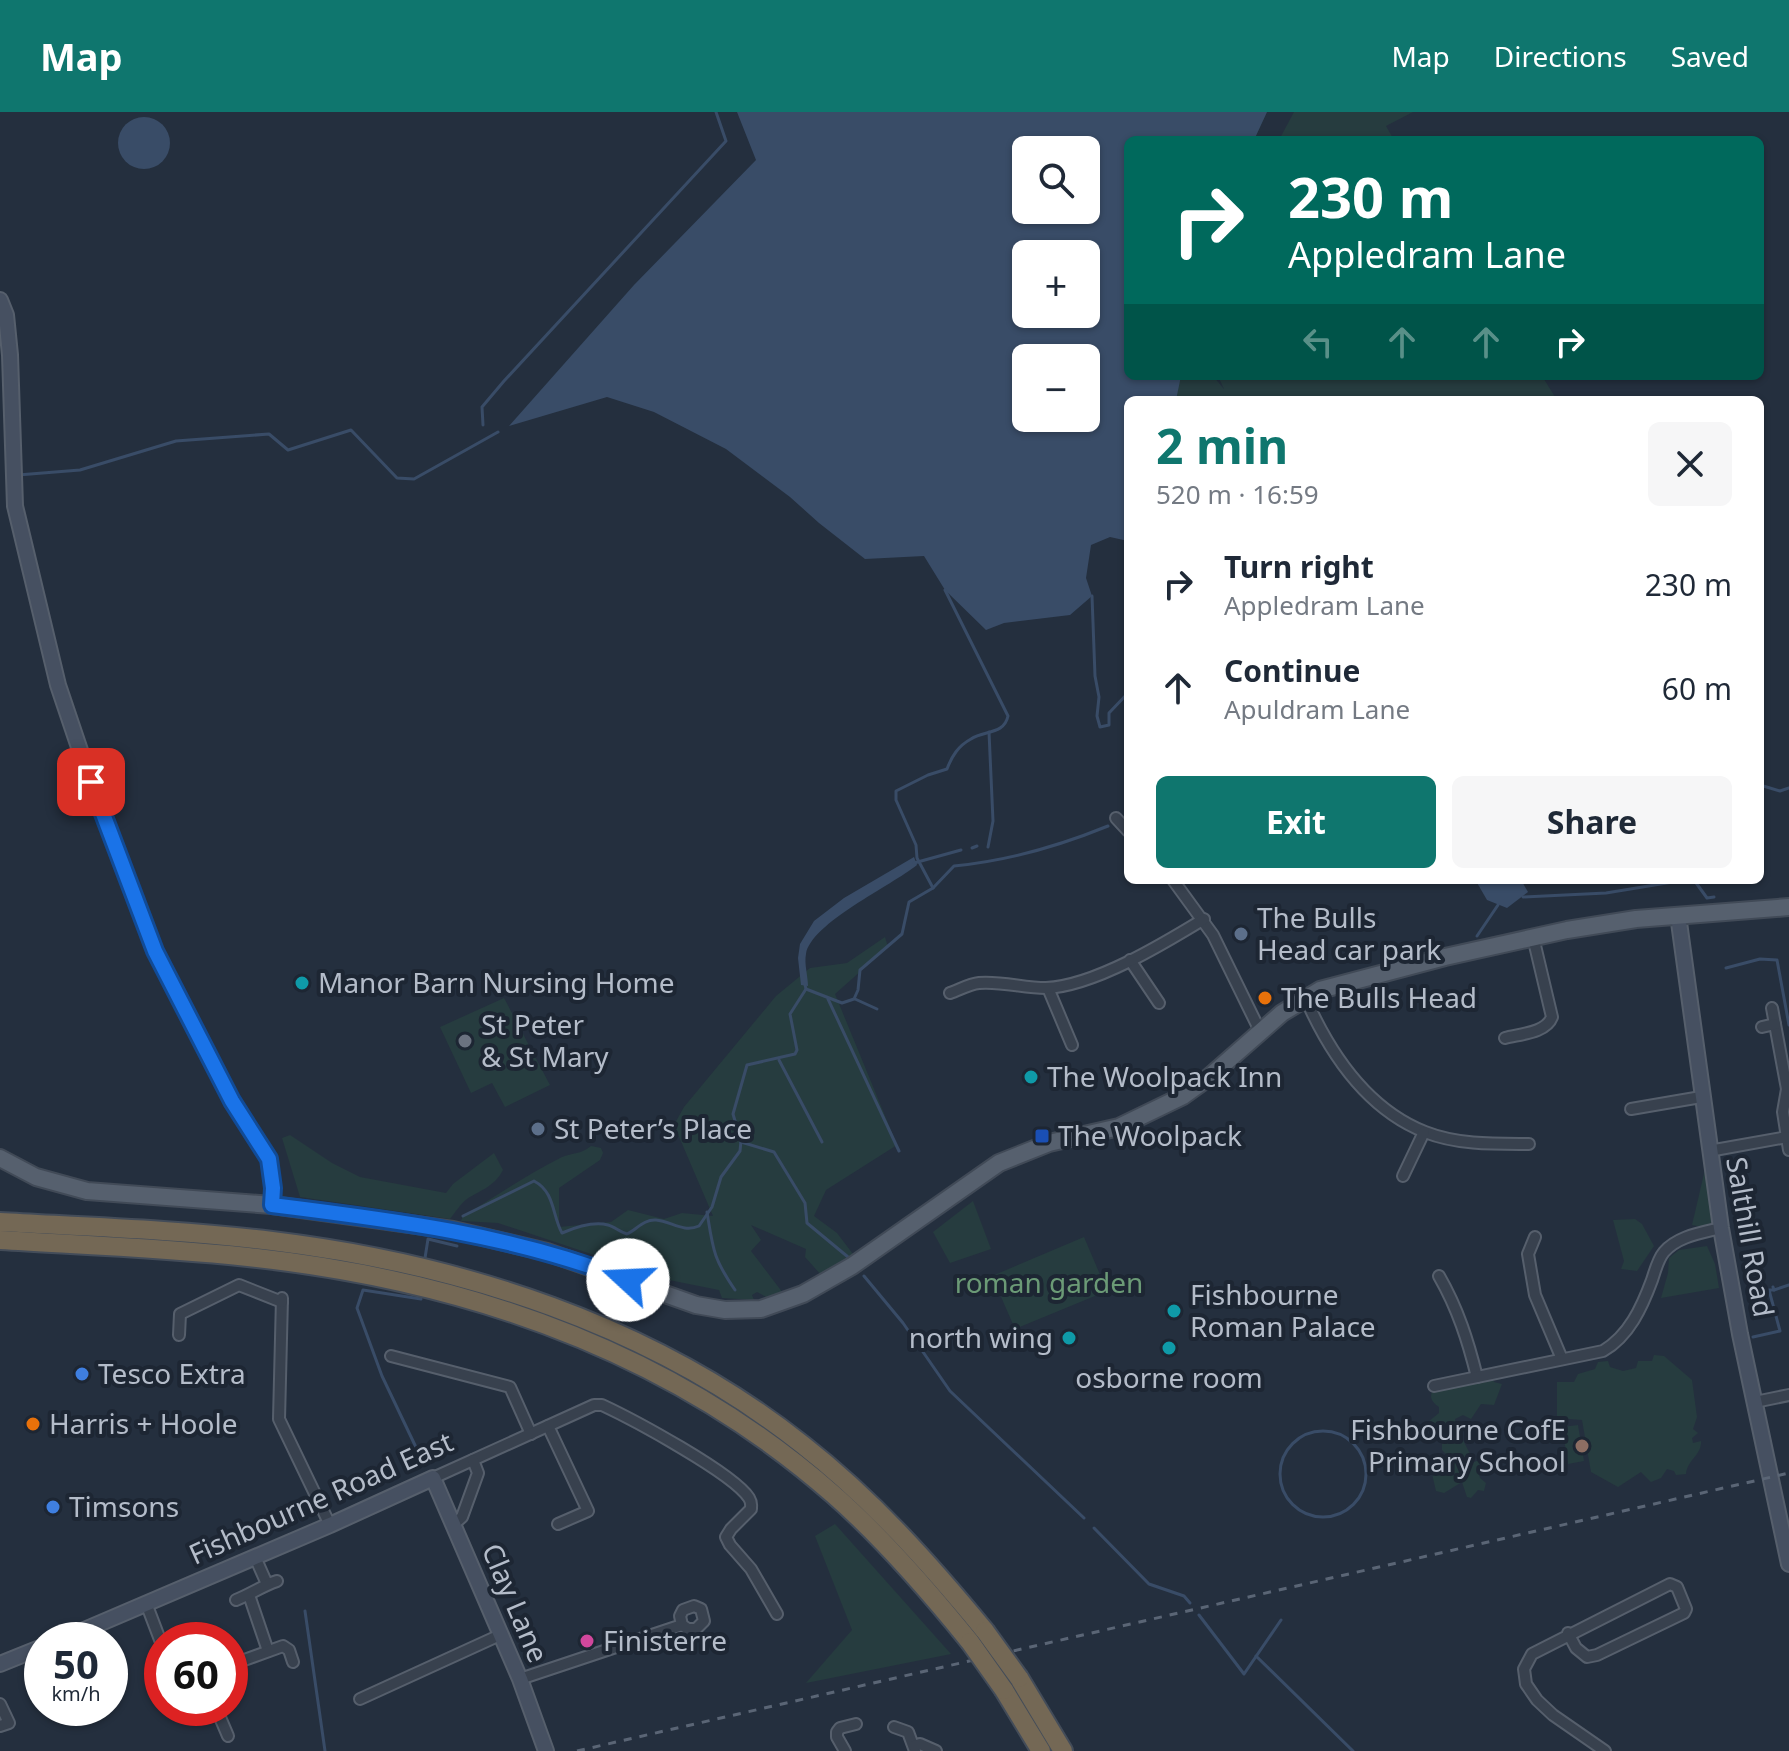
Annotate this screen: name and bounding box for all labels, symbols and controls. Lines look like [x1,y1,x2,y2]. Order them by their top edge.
text: Map [40,30,123,82]
text: Map [1391,37,1450,75]
text: Directions [1494,37,1627,75]
text: Saved [1671,37,1749,75]
map controls [1012,136,1100,432]
button: search [1012,136,1100,224]
text: 230 m [1288,158,1453,234]
icon: right [1156,168,1260,272]
text: Appledram Lane [1288,230,1566,279]
button: + [1012,240,1100,328]
icon: left [1296,320,1340,364]
icon: ahead [1380,320,1424,364]
icon: ahead [1464,320,1508,364]
icon: right [1548,320,1592,364]
button: − [1012,344,1100,432]
text: 2 min [1156,413,1288,478]
button: close [1648,422,1732,506]
text: 520 m · 16:59 [1156,476,1319,512]
text: Turn right [1224,546,1374,587]
icon: right [1156,562,1200,606]
text: 230 m [1645,564,1732,605]
text: Appledram Lane [1224,587,1425,623]
text: Continue [1224,650,1360,691]
icon: ahead [1156,666,1200,710]
text: 60 m [1662,668,1732,709]
text: Apuldram Lane [1224,691,1410,727]
pin [57,748,125,816]
icon: arrive [69,760,113,804]
button: Exit [1156,776,1436,868]
button: Share [1452,776,1732,868]
place label: The Bulls Head car park [1257,898,1441,968]
marker: The Bulls Head car park [1232,925,1250,943]
place label: Manor Barn Nursing Home [318,963,675,1001]
marker: Manor Barn Nursing Home [293,974,311,992]
place label: The Bulls Head [1281,978,1477,1016]
marker: The Bulls Head [1256,989,1274,1007]
place label: St Peter & St Mary [481,1005,609,1075]
marker: St Peter & St Mary [456,1032,474,1050]
place label: The Woolpack Inn [1047,1057,1282,1095]
marker: The Woolpack Inn [1022,1068,1040,1086]
place label: St Peter’s Place [554,1109,752,1147]
place label: The Woolpack [1058,1116,1242,1154]
marker: St Peter’s Place [529,1120,547,1138]
marker: The Woolpack [1033,1127,1051,1145]
street label: Salthill Road [1718,1154,1784,1320]
position arrow [586,1238,670,1322]
park label: roman garden [955,1263,1143,1301]
place label: Fishbourne Roman Palace [1190,1275,1376,1345]
marker: Fishbourne Roman Palace [1165,1302,1183,1320]
place label: north wing [909,1318,1053,1356]
marker: north wing [1060,1329,1078,1347]
marker: osborne room [1160,1339,1178,1357]
place label: Tesco Extra [98,1354,246,1392]
place label: osborne room [1075,1358,1263,1396]
marker: Tesco Extra [73,1365,91,1383]
place label: Harris + Hoole [49,1404,237,1442]
place label: Fishbourne CofE Primary School [1350,1410,1566,1480]
marker: Harris + Hoole [24,1415,42,1433]
street label: Fishbourne Road East [183,1422,459,1572]
marker: Fishbourne CofE Primary School [1573,1437,1591,1455]
place label: Timsons [69,1487,179,1525]
marker: Timsons [44,1498,62,1516]
street label: Clay Lane [474,1537,558,1668]
place label: Finisterre [603,1621,727,1659]
speed limit sign: 60 [144,1622,248,1726]
marker: Finisterre [578,1632,596,1650]
text: 50 [53,1636,99,1691]
text: km/h [51,1680,101,1707]

